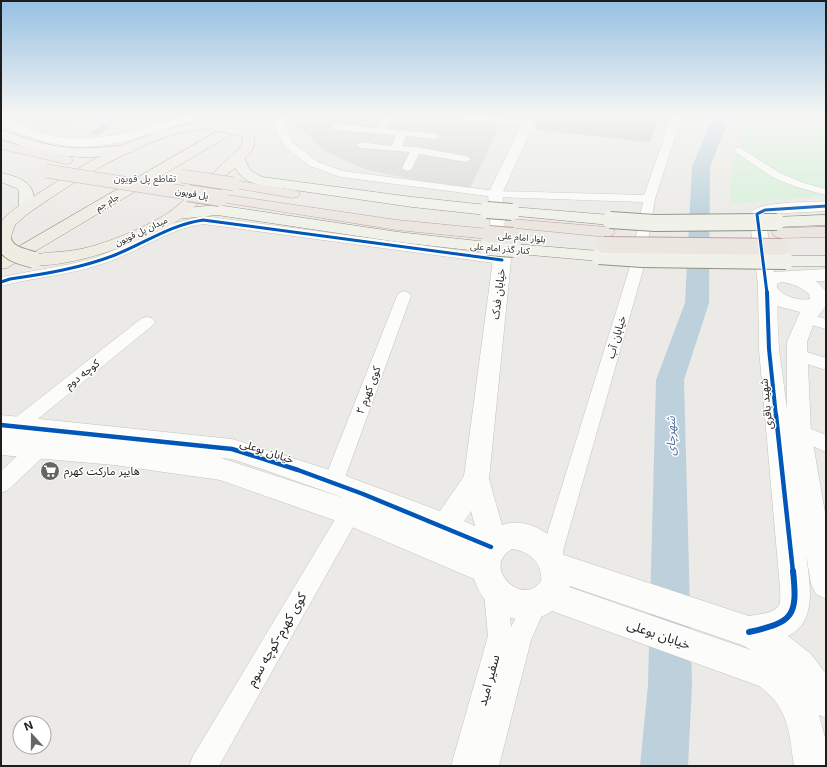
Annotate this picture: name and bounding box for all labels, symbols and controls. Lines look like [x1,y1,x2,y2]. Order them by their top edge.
district label: تقاطع پل قویون [114,172,176,186]
street label: پل قویون [175,185,210,202]
street label: جام جم [93,191,122,215]
street label: میدان پل قویون [113,214,170,249]
street label: بلوار امام علی [498,229,546,247]
street label: کنار گذر امام علی [470,240,531,258]
street label: خیابان فدک [488,267,508,320]
street label: خیابان آب [603,313,629,360]
street label: کوچه دوم [62,356,103,393]
street label: کوی کهرم ۲ [353,364,385,416]
street label: شهید باقری [756,378,776,430]
water label: شهرچای [663,416,679,456]
street label: خیابان بوعلی [238,436,296,466]
supermarket icon: هایپر مارکت کهرم [39,460,61,482]
place label: هایپر مارکت کهرم [64,464,140,479]
street label: کوی کهرم-کوچه سوم [243,589,311,690]
street label: خیابان بوعلی [625,616,693,653]
street label: سفیر امید [474,653,503,707]
north arrow [12,715,52,755]
text: N [22,718,35,734]

